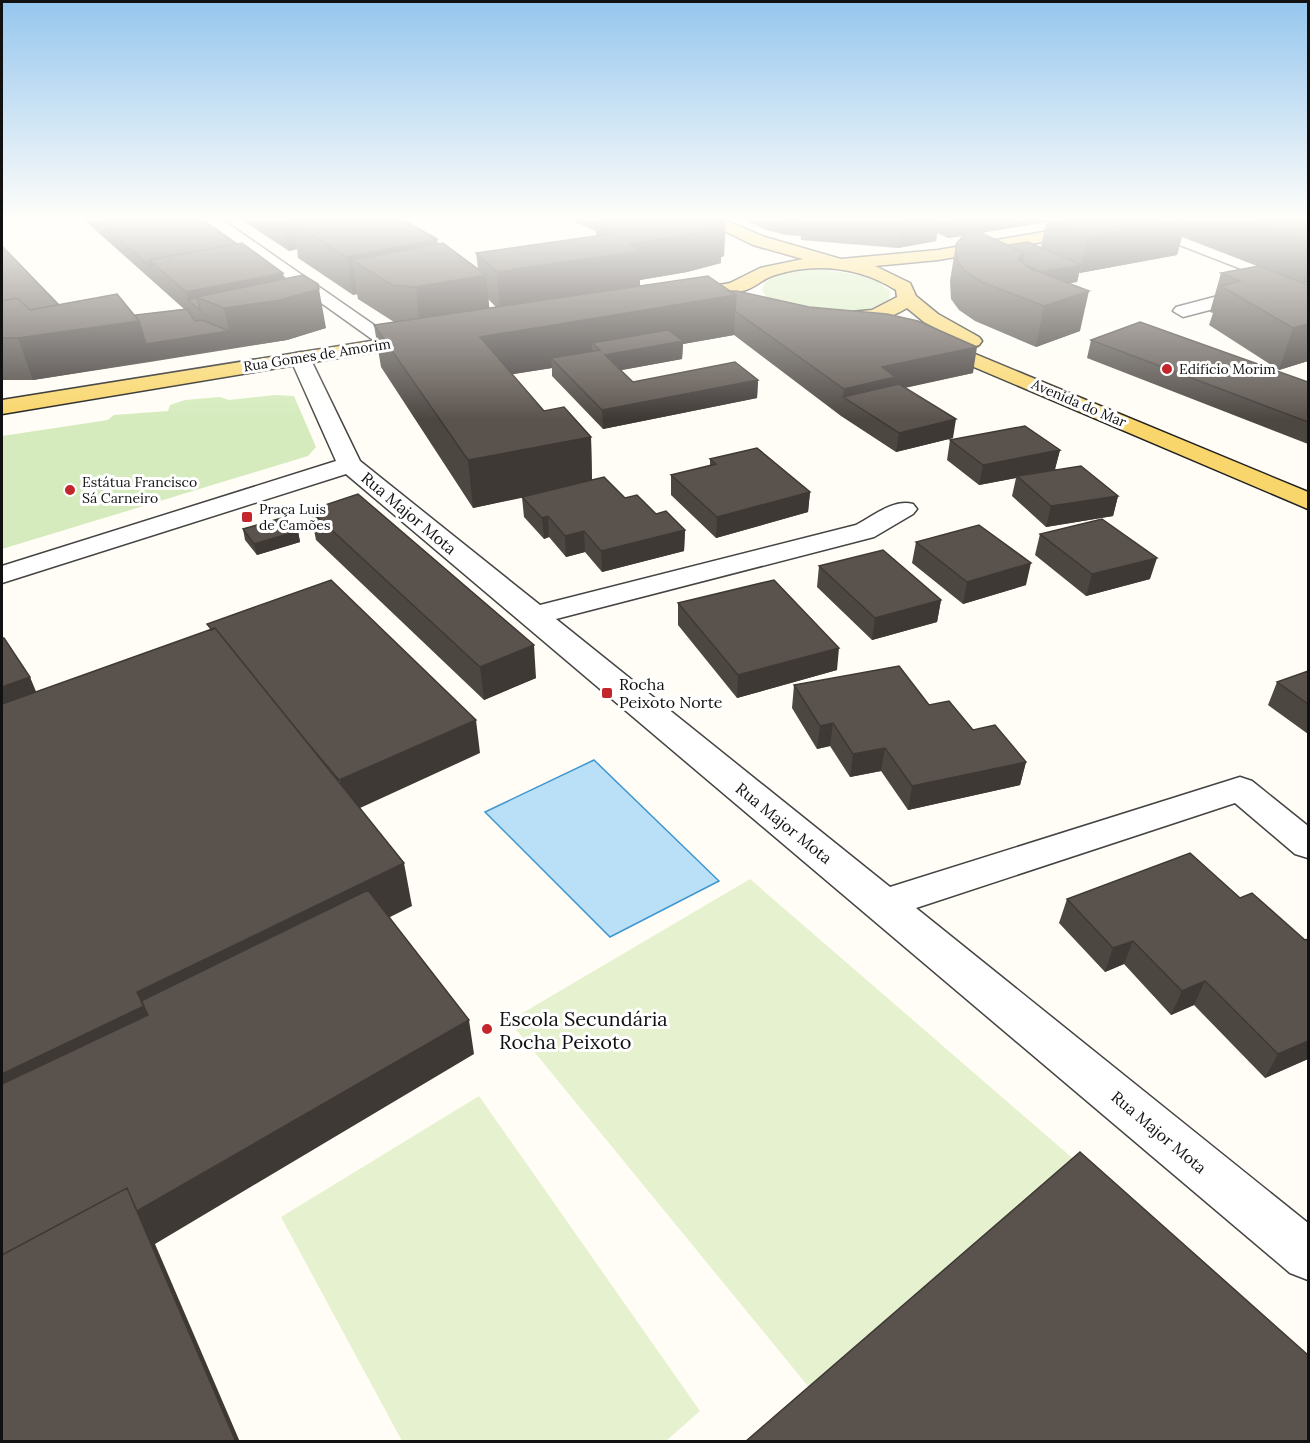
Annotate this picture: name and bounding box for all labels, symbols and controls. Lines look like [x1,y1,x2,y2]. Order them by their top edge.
street label: Rua Gomes de Amorim [242,334,392,376]
place label: Edifício Morim [1179,360,1276,378]
marker: Edifício Morim [1160,362,1174,376]
street label: Avenida do Mar [1028,375,1129,431]
street label: Rua Major Mota [357,467,461,559]
place label: Estátua Francisco Sá Carneiro [82,473,197,507]
marker: Estátua Francisco Sá Carneiro [63,483,77,497]
place label: Praça Luis de Camões [259,500,330,534]
marker: Praça Luis de Camões [240,510,254,524]
place label: Rocha Peixoto Norte [619,674,723,712]
marker: Rocha Peixoto Norte [600,686,614,700]
street label: Rua Major Mota [732,778,836,868]
place label: Escola Secundária Rocha Peixoto [499,1006,668,1054]
marker: Escola Secundária Rocha Peixoto [480,1022,494,1036]
street label: Rua Major Mota [1107,1086,1211,1178]

